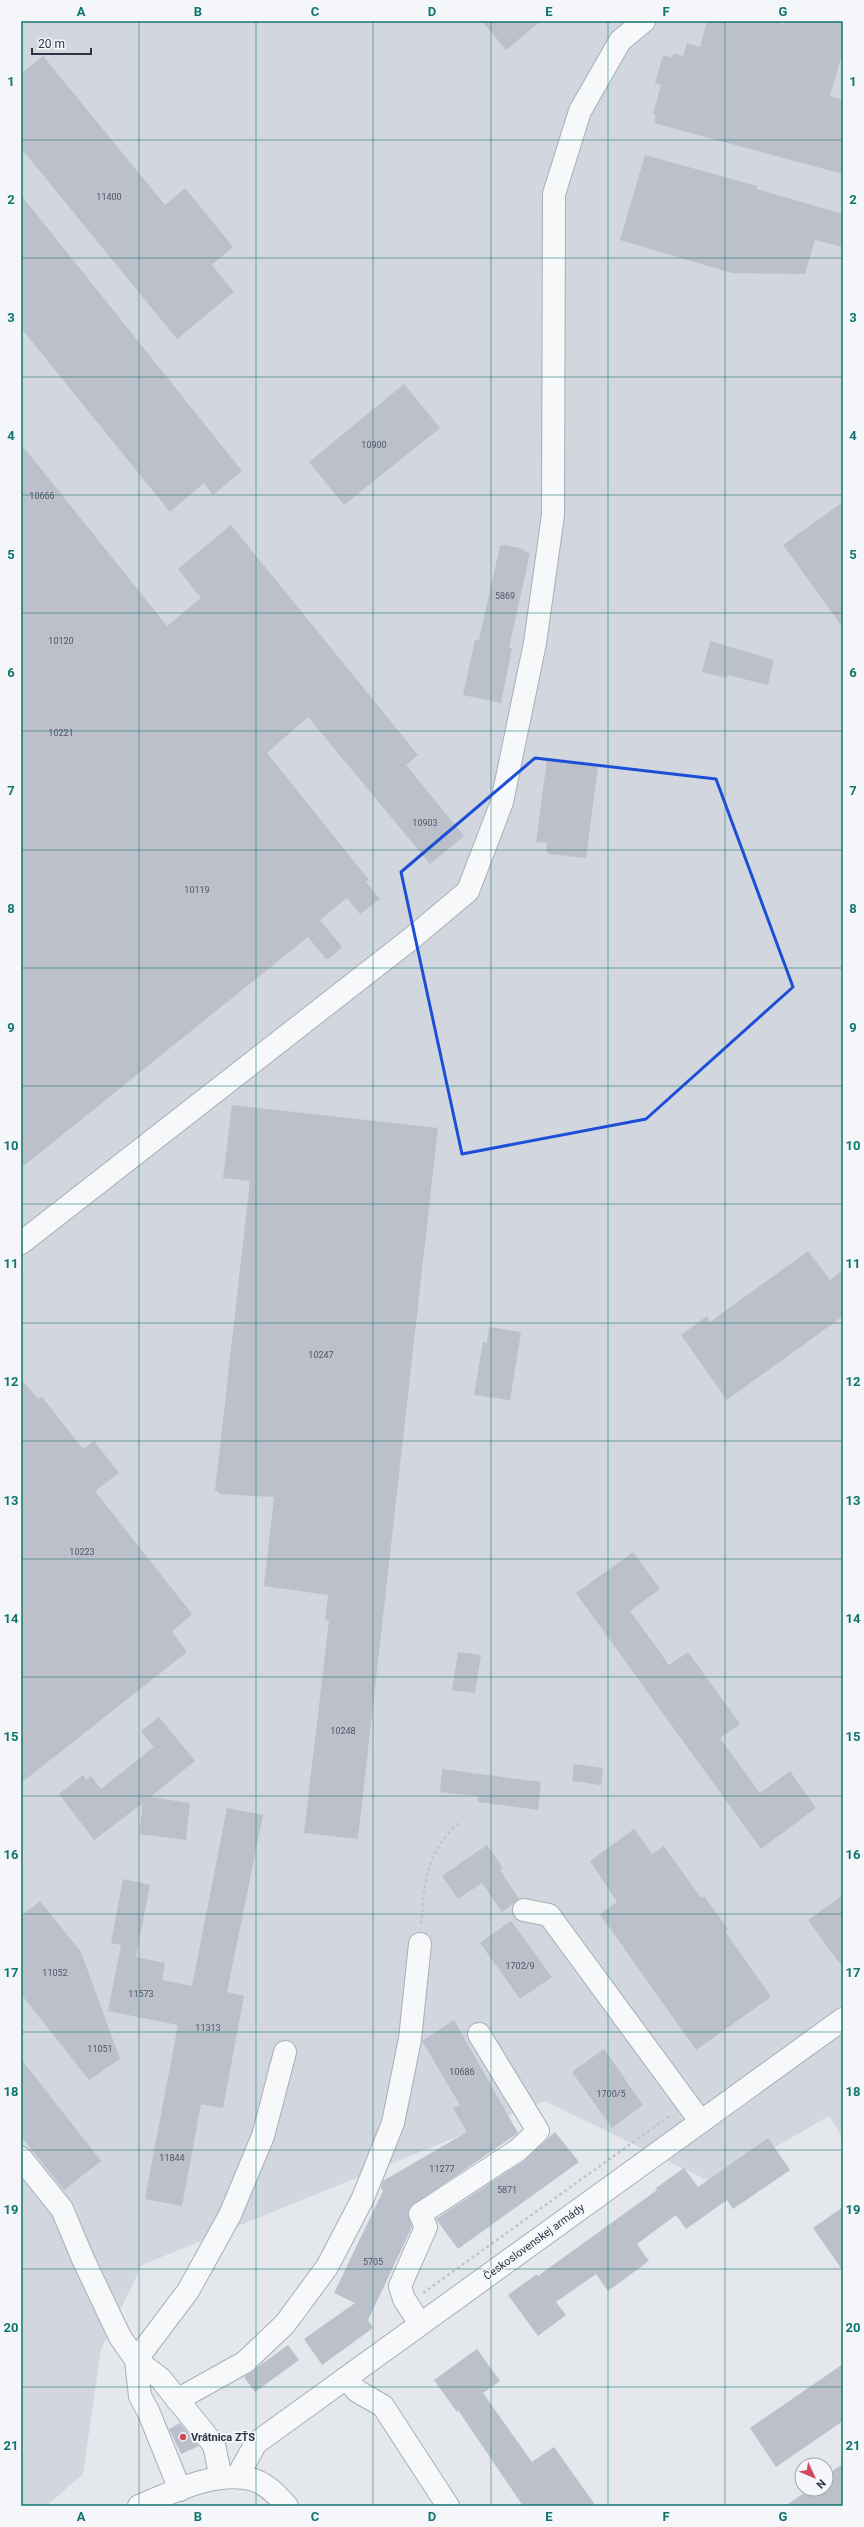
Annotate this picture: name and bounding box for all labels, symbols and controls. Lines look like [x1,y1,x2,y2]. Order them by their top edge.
text: A [77,4,86,19]
text: B [194,4,202,19]
text: C [311,4,320,19]
text: D [428,4,436,19]
text: E [545,4,553,19]
text: F [662,4,670,19]
text: G [779,4,788,19]
scale bar [32,30,91,56]
text: 20 m [38,37,65,51]
text: 1 [7,74,15,89]
text: 1 [849,74,857,89]
text: 2 [7,192,15,207]
house number: 11400 [96,192,122,202]
text: 2 [849,192,857,207]
text: 3 [7,310,15,325]
text: 3 [849,310,857,325]
text: 4 [7,428,15,443]
text: 4 [849,428,857,443]
house number: 10900 [361,440,387,450]
house number: 10666 [29,491,55,501]
text: 5 [7,547,15,562]
text: 5 [849,547,857,562]
house number: 5869 [495,591,515,601]
house number: 10120 [48,636,74,646]
text: 6 [7,665,15,680]
text: 6 [849,665,857,680]
house number: 10221 [48,728,74,738]
text: 7 [7,783,15,798]
text: 7 [849,783,857,798]
house number: 10903 [412,818,438,828]
house number: 10119 [184,885,210,895]
text: 8 [7,901,15,916]
text: 8 [849,901,857,916]
text: 9 [7,1020,15,1035]
text: 9 [849,1020,857,1035]
text: 10 [4,1138,18,1153]
text: 10 [846,1138,860,1153]
text: 11 [4,1256,18,1271]
text: 11 [846,1256,860,1271]
house number: 10247 [308,1350,334,1360]
text: 12 [4,1374,18,1389]
text: 12 [846,1374,860,1389]
text: 13 [4,1493,18,1508]
text: 13 [846,1493,860,1508]
house number: 10223 [69,1547,95,1557]
text: 14 [4,1611,19,1626]
text: 14 [846,1611,861,1626]
house number: 10248 [330,1726,356,1736]
text: 15 [4,1729,18,1744]
text: 15 [846,1729,860,1744]
text: 16 [4,1847,19,1862]
text: 16 [846,1847,861,1862]
house number: 1702/9 [505,1961,535,1971]
text: 17 [4,1965,18,1980]
text: 17 [846,1965,860,1980]
house number: 11052 [42,1968,68,1978]
house number: 11573 [128,1989,154,1999]
house number: 11313 [195,2023,221,2033]
house number: 11051 [87,2044,113,2054]
house number: 10686 [449,2067,475,2077]
text: 18 [4,2084,18,2099]
text: 18 [846,2084,860,2099]
house number: 1700/5 [596,2089,626,2099]
house number: 11844 [159,2153,185,2163]
house number: 11277 [429,2164,455,2174]
house number: 5871 [497,2185,517,2195]
street label: Československej armády [481,2200,588,2283]
text: 19 [4,2202,18,2217]
text: 19 [846,2202,860,2217]
house number: 5705 [363,2257,383,2267]
text: 20 [4,2320,18,2335]
text: 20 [846,2320,860,2335]
place label: Vrátnica ZŤS [191,2431,255,2444]
marker: Vrátnica ZŤS [178,2432,188,2442]
text: 21 [4,2438,18,2453]
text: 21 [846,2438,860,2453]
north arrow [794,2457,834,2497]
text: N [813,2476,828,2491]
text: A [77,2509,86,2524]
text: B [194,2509,202,2524]
text: C [311,2509,320,2524]
text: D [428,2509,436,2524]
text: E [545,2509,553,2524]
text: F [662,2509,670,2524]
text: G [779,2509,788,2524]

